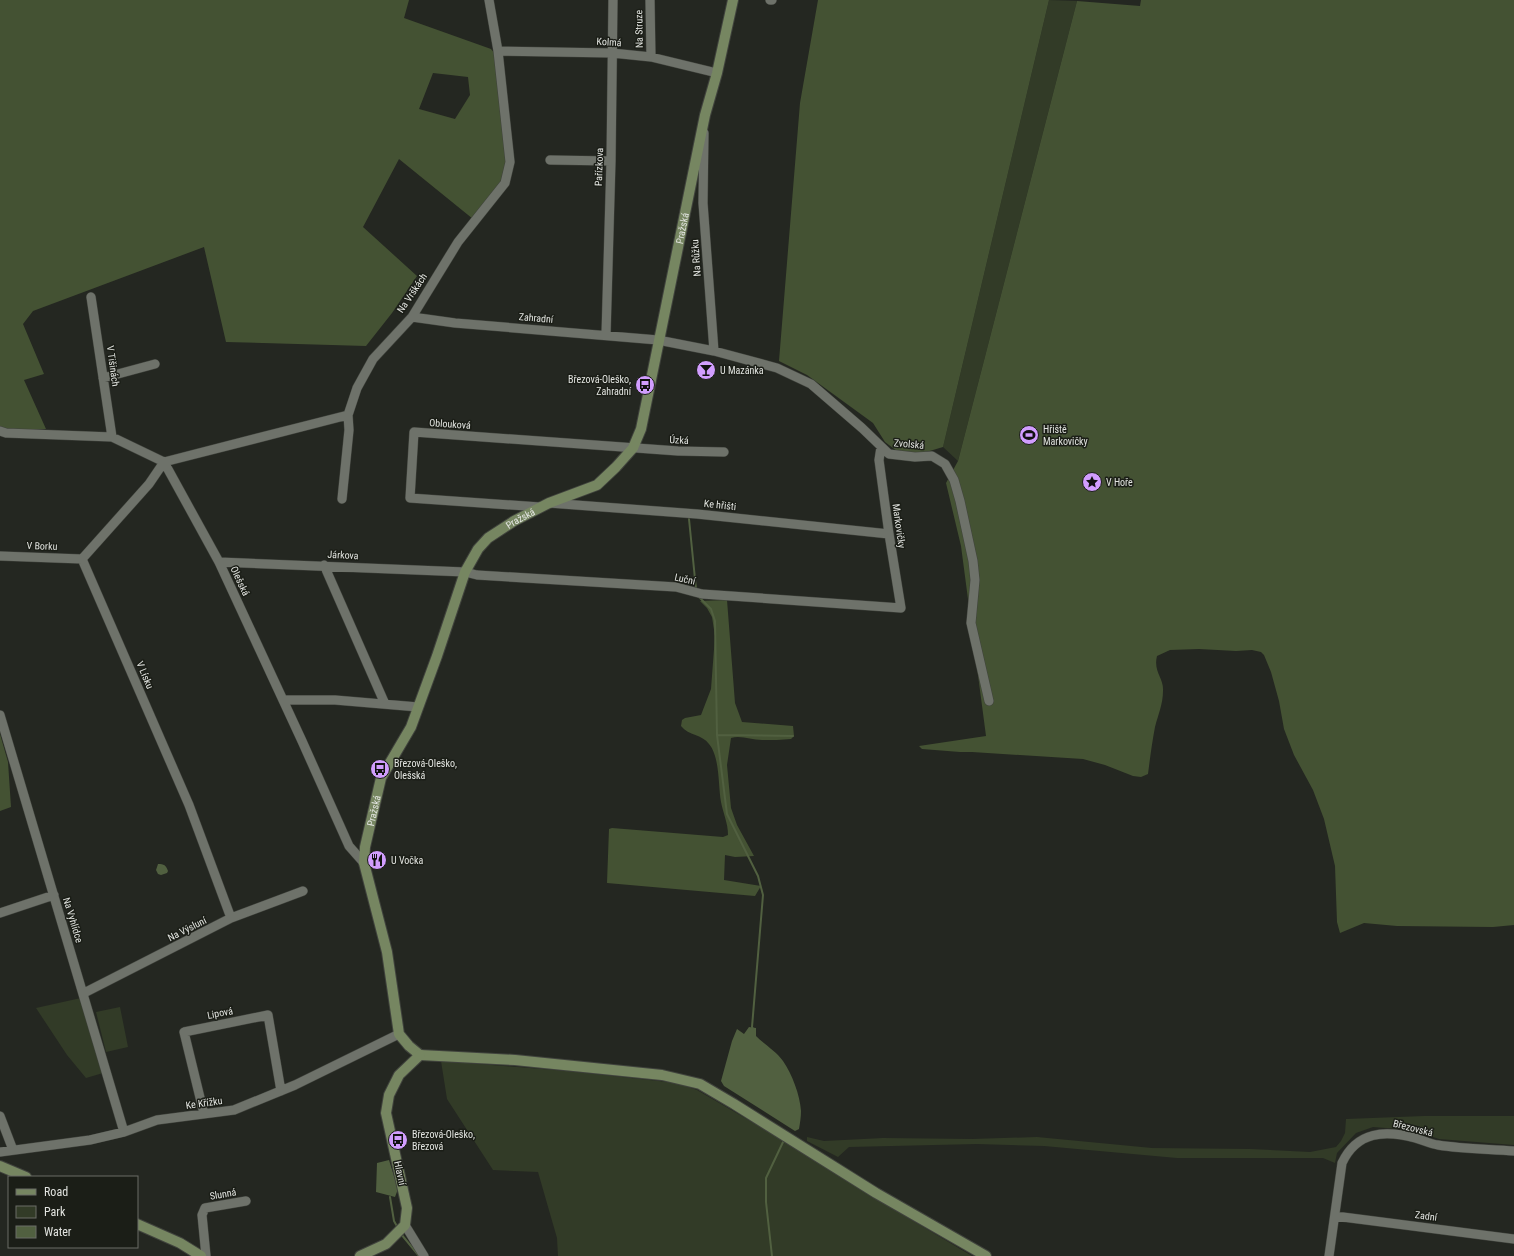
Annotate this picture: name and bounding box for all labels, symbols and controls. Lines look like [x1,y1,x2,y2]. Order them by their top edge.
street label: Na Struze [633,9,645,48]
street label: Kolmá [596,36,622,48]
street label: Pařízkova [593,147,605,186]
street label: Pražská [673,211,690,245]
street label: Na Růžku [689,239,703,277]
street label: Na Vrškách [395,271,429,315]
street label: Zahradní [518,311,554,325]
street label: V Tišinách [105,345,121,387]
bar icon: U Mazánka [695,359,717,381]
place label: U Mazánka [720,365,764,376]
place label: Březová-Oleško, Zahradní [568,374,632,397]
bus stop icon: Březová-Oleško, Zahradní [634,374,656,396]
street label: Oblouková [429,417,471,431]
sports icon: Hřiště Markovičky [1018,424,1040,446]
place label: Hřiště Markovičky [1043,424,1088,447]
street label: Úzká [669,433,689,446]
street label: Zvolská [893,437,925,451]
place icon: V Hoře [1081,471,1103,493]
place label: V Hoře [1106,477,1133,488]
street label: Ke hřišti [703,498,737,512]
street label: Markovičky [890,503,908,549]
street label: Pražská [504,506,537,530]
street label: V Borku [26,540,58,552]
street label: Járkova [327,549,359,561]
street label: Olešská [228,564,252,598]
street label: Luční [673,571,697,587]
street label: V Lísku [134,660,156,691]
bus stop icon: Březová-Oleško, Olešská [369,758,391,780]
place label: Březová-Oleško, Olešská [394,758,457,781]
street label: Pražská [365,794,382,827]
restaurant icon: U Vočka [366,849,388,871]
place label: U Vočka [391,855,423,866]
street label: Na Vyhlídce [61,896,85,944]
street label: Na Výsluní [166,914,209,943]
street label: Lipová [206,1005,234,1021]
street label: Ke Křížku [185,1095,223,1111]
street label: Březovská [1392,1118,1434,1138]
bus stop icon: Březová-Oleško, Březová [387,1129,409,1151]
place label: Březová-Oleško, Březová [412,1129,475,1152]
street label: Hlavní [392,1160,408,1187]
legend [8,1176,138,1248]
text: Road [44,1185,68,1199]
street label: Slunná [209,1186,237,1202]
text: Park [44,1205,66,1219]
street label: Zadní [1414,1209,1438,1223]
text: Water [44,1225,72,1239]

